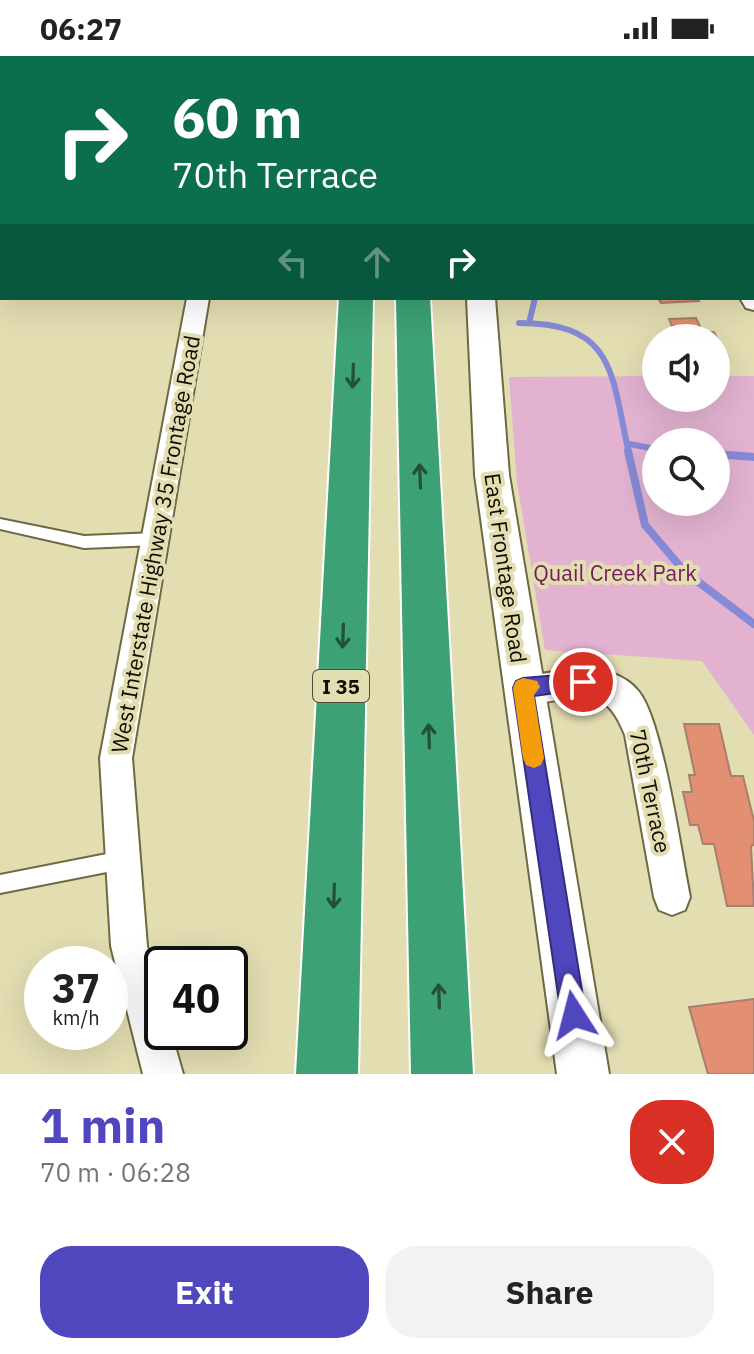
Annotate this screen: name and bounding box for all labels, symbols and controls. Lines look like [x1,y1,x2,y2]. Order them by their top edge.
text: 06:27 [40,9,122,48]
text: 60 m [172,81,302,153]
icon: right [40,88,144,192]
text: 70th Terrace [172,151,378,198]
icon: left [271,240,315,284]
icon: ahead [355,240,399,284]
icon: right [439,240,483,284]
map controls [642,324,730,516]
button: sound [642,324,730,412]
street label: West Interstate Highway 35 Frontage Road [104,333,206,755]
one-way arrow [345,362,360,389]
button: search [642,428,730,516]
one-way arrow [412,463,427,490]
street label: East Frontage Road [478,471,534,665]
park label: Quail Creek Park [533,558,697,587]
one-way arrow [336,622,351,649]
pin [549,648,617,716]
icon: arrive [561,660,605,704]
road number: I 35 [313,670,369,702]
one-way arrow [422,723,437,750]
street label: 70th Terrace [624,726,678,856]
one-way arrow [326,882,341,909]
speed limit sign: 40 [144,946,248,1050]
text: 37 [52,962,100,1014]
position arrow [532,973,616,1057]
one-way arrow [431,983,446,1010]
text: km/h [52,1004,100,1031]
text: 1 min [40,1094,165,1156]
button: close [630,1100,714,1184]
text: 70 m · 06:28 [40,1155,191,1189]
button: Exit [40,1246,369,1338]
button: Share [385,1246,714,1338]

